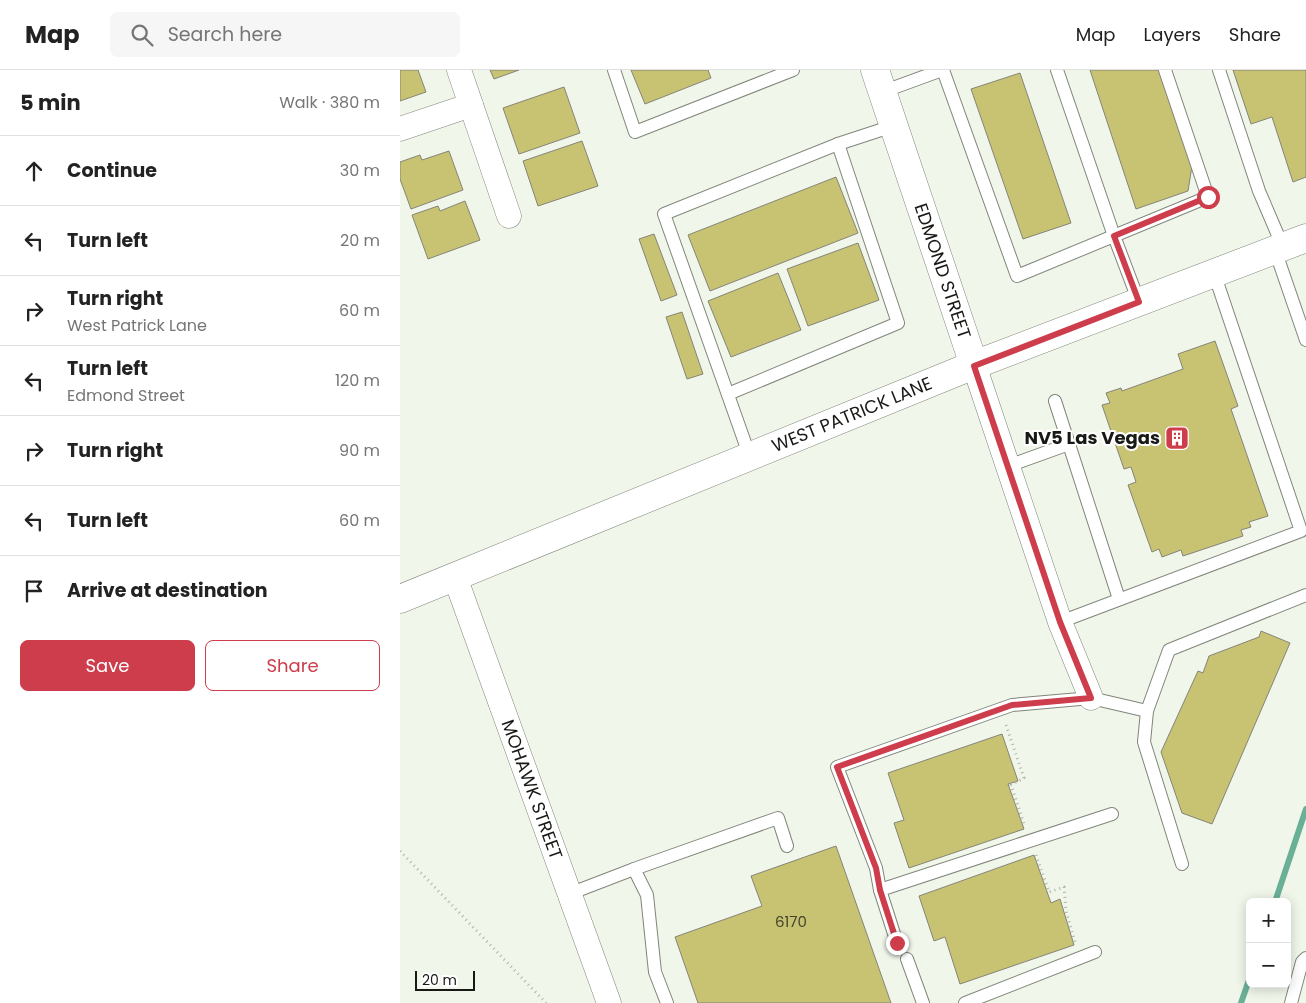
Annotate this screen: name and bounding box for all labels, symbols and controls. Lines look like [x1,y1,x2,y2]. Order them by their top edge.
search box [110,12,460,57]
text: Map [25,18,80,51]
icon: search [128,21,156,49]
text: Search here [168,21,282,48]
text: Map [1076,22,1116,47]
text: Layers [1144,22,1201,47]
text: Share [1229,22,1281,47]
text: 5 min [20,88,81,117]
text: Walk · 380 m [279,91,380,114]
icon: ahead [20,157,48,185]
text: Continue [67,157,157,184]
text: 30 m [340,159,380,182]
route start [1197,186,1220,209]
street label: EDMOND STREET [909,200,977,342]
icon: left [20,227,48,255]
text: Turn left [67,227,148,254]
text: 20 m [340,229,380,252]
text: Turn right [67,285,163,312]
icon: right [20,297,48,325]
text: 60 m [339,299,380,322]
text: West Patrick Lane [67,314,207,337]
text: Turn left [67,355,148,382]
icon: left [20,367,48,395]
text: 120 m [335,369,380,392]
street label: WEST PATRICK LANE [768,370,936,458]
text: Edmond Street [67,384,185,407]
place label: NV5 Las Vegas [1024,425,1160,450]
building icon: NV5 Las Vegas [1164,425,1190,451]
icon: right [20,437,48,465]
text: Turn right [67,437,163,464]
text: 90 m [339,439,380,462]
icon: left [20,507,48,535]
text: Turn left [67,507,148,534]
text: 60 m [339,509,380,532]
icon: arrive [20,577,48,605]
text: Arrive at destination [67,577,268,604]
button: Save [20,640,195,691]
button: Share [205,640,380,691]
street label: MOHAWK STREET [496,716,569,863]
map controls [1246,898,1291,988]
button: + [1246,898,1291,943]
house number: 6170 [775,911,807,932]
route end [886,932,909,955]
button: − [1246,943,1291,988]
scale bar [415,968,475,991]
text: 20 m [422,970,457,990]

